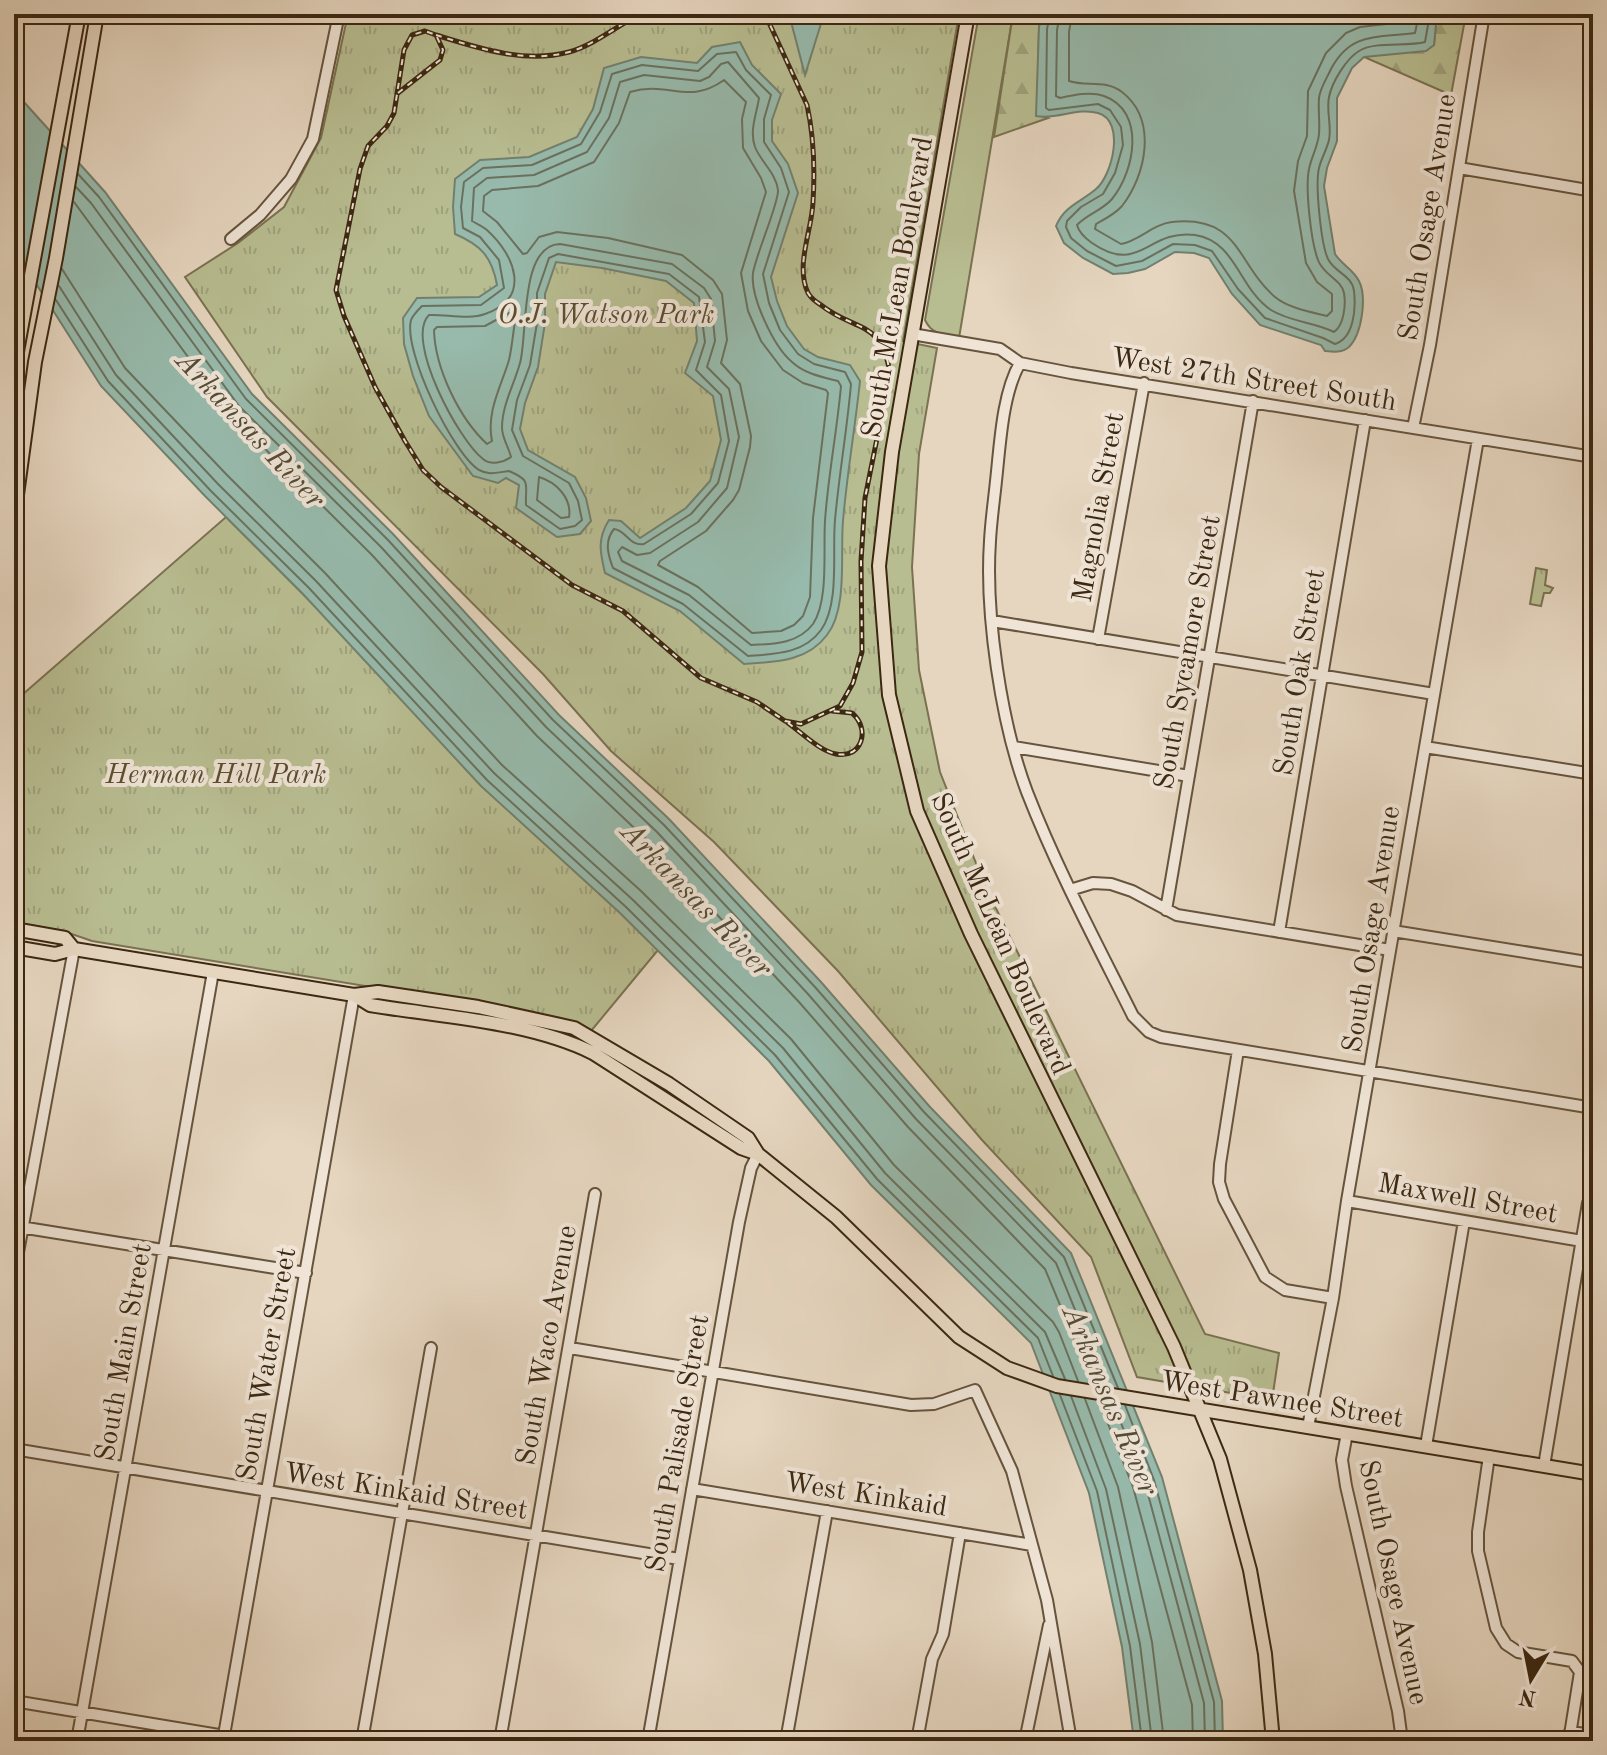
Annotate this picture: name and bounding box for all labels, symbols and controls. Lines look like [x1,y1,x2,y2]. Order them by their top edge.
street label: South Osage Avenue [1396,92,1462,343]
street label: South McLean Boulevard [859,135,939,440]
park label: O.J. Watson Park [498,302,714,330]
water label: Arkansas River [168,344,331,516]
street label: West 27th Street South [1109,345,1398,417]
street label: Magnolia Street [1069,410,1130,605]
street label: South Sycamore Street [1151,513,1227,792]
street label: South Oak Street [1271,567,1331,778]
park label: Herman Hill Park [104,762,327,790]
street label: South McLean Boulevard [924,789,1074,1080]
street label: South Osage Avenue [1340,804,1406,1055]
water label: Arkansas River [613,815,778,985]
street label: Maxwell Street [1375,1170,1560,1230]
street label: South Waco Avenue [513,1223,583,1468]
street label: South Main Street [92,1241,158,1464]
street label: South Water Street [234,1245,302,1484]
water label: Arkansas River [1055,1299,1163,1501]
street label: South Palisade Street [642,1312,715,1575]
street label: West Pawnee Street [1158,1368,1405,1434]
street label: South Osage Avenue [1352,1458,1432,1708]
street label: West Kinkaid Street [282,1460,529,1526]
street label: West Kinkaid [782,1469,949,1523]
north arrow [1491,1639,1571,1719]
text: N [1518,1684,1538,1709]

